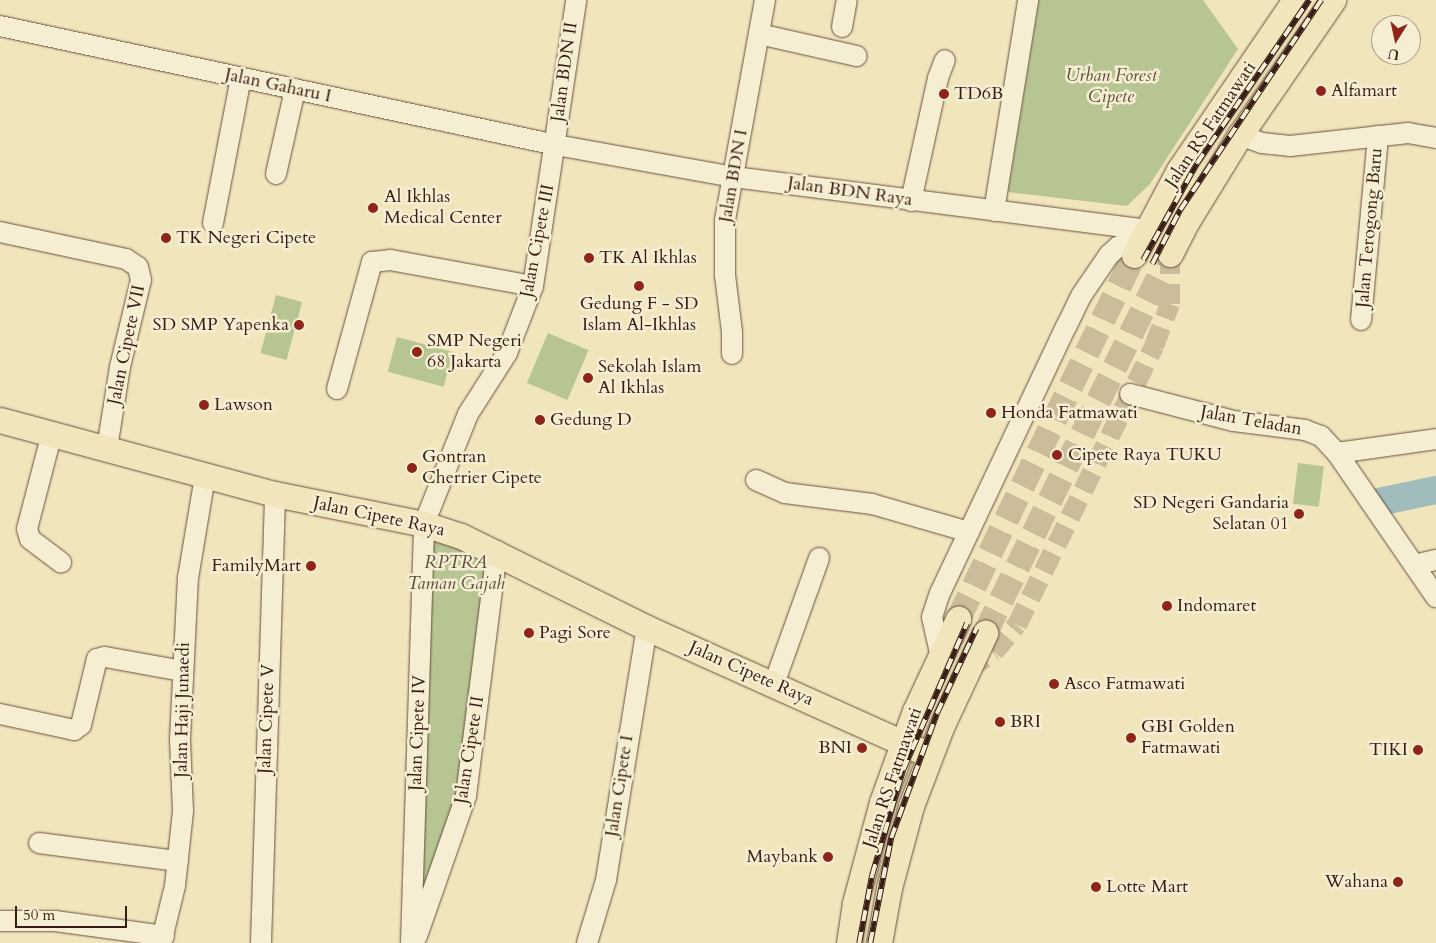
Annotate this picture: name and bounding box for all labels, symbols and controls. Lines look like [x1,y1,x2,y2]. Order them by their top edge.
north arrow [1371,15,1421,65]
street label: Jalan BDN II [547,21,583,123]
text: U [1386,44,1401,65]
street label: Jalan RS Fatmawati [1161,58,1261,192]
street label: Jalan Gaharu I [223,64,333,108]
park label: Urban Forest Cipete [1065,66,1157,108]
place label: Alfamart [1331,80,1397,102]
place label: TD6B [954,83,1003,105]
marker: Alfamart [1315,85,1327,97]
marker: TD6B [938,88,950,100]
street label: Jalan BDN I [715,128,753,224]
street label: Jalan Terogong Baru [1352,147,1388,309]
street label: Jalan BDN Raya [786,173,914,211]
street label: Jalan Cipete III [516,182,560,300]
place label: Al Ikhlas Medical Center [384,187,502,230]
marker: Al Ikhlas Medical Center [366,201,380,215]
place label: TK Negeri Cipete [176,227,316,249]
marker: TK Negeri Cipete [160,232,172,244]
place label: TK Al Ikhlas [599,247,697,269]
marker: TK Al Ikhlas [583,252,595,264]
marker: Gedung F - SD Islam Al-Ikhlas [633,280,645,292]
street label: Jalan Cipete VII [104,283,150,407]
place label: Gedung F - SD Islam Al-Ikhlas [580,294,698,336]
place label: SD SMP Yapenka [152,314,289,336]
marker: SD SMP Yapenka [293,319,305,331]
place label: SMP Negeri 68 Jakarta [427,331,522,374]
marker: SMP Negeri 68 Jakarta [411,346,423,358]
place label: Sekolah Islam Al Ikhlas [598,357,701,399]
marker: Sekolah Islam Al Ikhlas [582,372,594,384]
place label: Lawson [214,394,273,416]
marker: Lawson [198,399,210,411]
street label: Jalan Teladan [1199,401,1303,441]
place label: Honda Fatmawati [1001,402,1138,424]
marker: Honda Fatmawati [985,407,997,419]
place label: Gedung D [550,409,632,431]
marker: Gedung D [534,414,546,426]
place label: Cipete Raya TUKU [1068,444,1222,466]
place label: Gontran Cherrier Cipete [422,447,542,489]
marker: Cipete Raya TUKU [1050,448,1064,462]
marker: Gontran Cherrier Cipete [406,462,418,474]
street label: Jalan Cipete Raya [311,492,447,542]
place label: SD Negeri Gandaria Selatan 01 [1133,493,1289,536]
marker: SD Negeri Gandaria Selatan 01 [1293,508,1305,520]
park label: RPTRA Taman Gajah [407,553,505,596]
place label: FamilyMart [212,555,301,577]
marker: FamilyMart [305,560,317,572]
place label: Indomaret [1177,595,1256,617]
marker: Indomaret [1161,600,1173,612]
place label: Pagi Sore [539,622,611,644]
marker: Pagi Sore [523,627,535,639]
street label: Jalan Cipete Raya [685,637,817,711]
street label: Jalan Haji Junaedi [171,642,195,778]
street label: Jalan Cipete V [254,664,280,774]
place label: Asco Fatmawati [1064,673,1185,695]
street label: Jalan Cipete IV [405,675,431,791]
marker: Asco Fatmawati [1048,678,1060,690]
street label: Jalan Cipete II [451,695,489,805]
street label: Jalan RS Fatmawati [859,705,927,851]
place label: BRI [1010,711,1041,733]
marker: BRI [994,716,1006,728]
place label: GBI Golden Fatmawati [1141,717,1235,760]
marker: GBI Golden Fatmawati [1125,732,1137,744]
street label: Jalan Cipete I [601,734,639,838]
place label: BNI [818,737,852,759]
place label: TIKI [1369,739,1408,761]
marker: BNI [856,742,868,754]
marker: TIKI [1412,744,1424,756]
place label: Maybank [746,846,818,868]
marker: Maybank [822,851,834,863]
place label: Wahana [1325,871,1388,893]
place label: Lotte Mart [1106,876,1188,898]
marker: Wahana [1392,876,1404,888]
marker: Lotte Mart [1090,881,1102,893]
scale bar [18,896,130,928]
text: 50 m [23,905,55,925]

